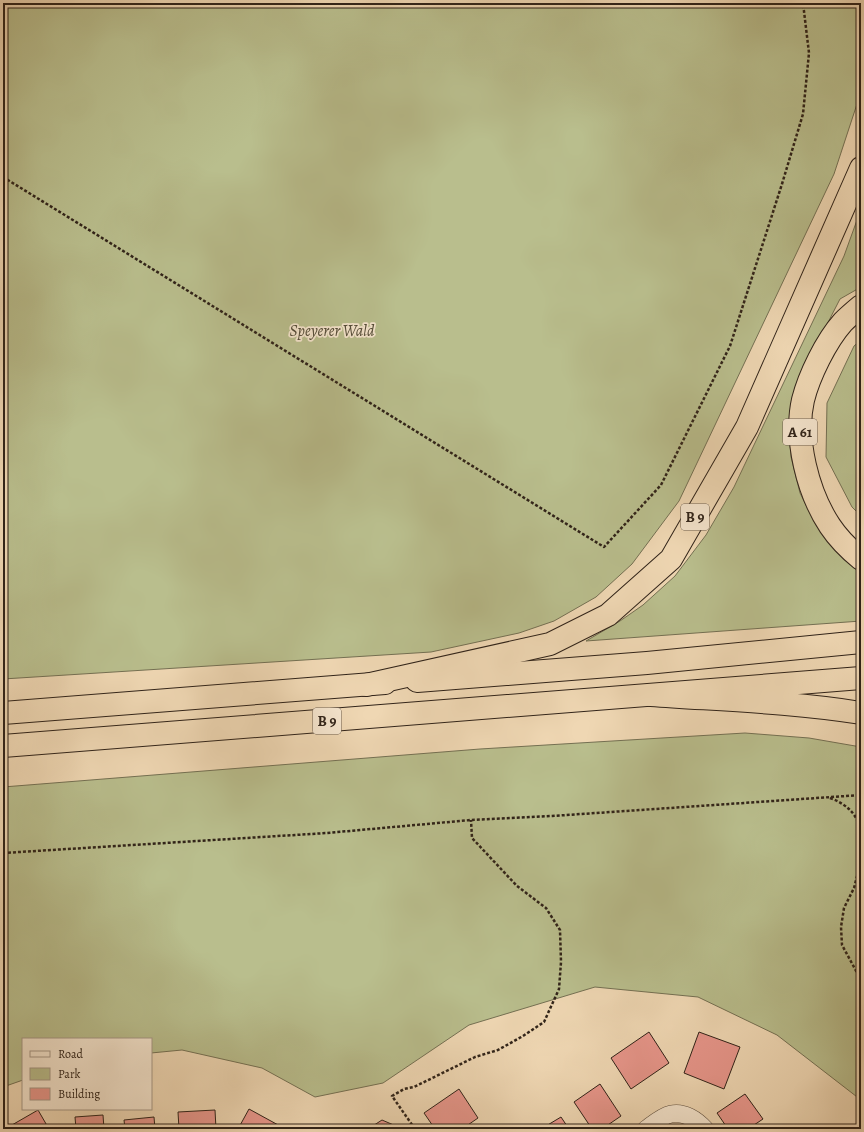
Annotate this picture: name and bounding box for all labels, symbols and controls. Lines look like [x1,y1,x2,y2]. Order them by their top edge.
park label: Speyerer Wald [289,320,375,342]
road number: A 61 [783,419,817,445]
road number: B 9 [681,504,709,530]
road number: B 9 [313,708,341,734]
legend [22,1038,152,1110]
text: Road [58,1046,84,1062]
text: Park [58,1066,81,1082]
text: Building [58,1086,100,1102]

